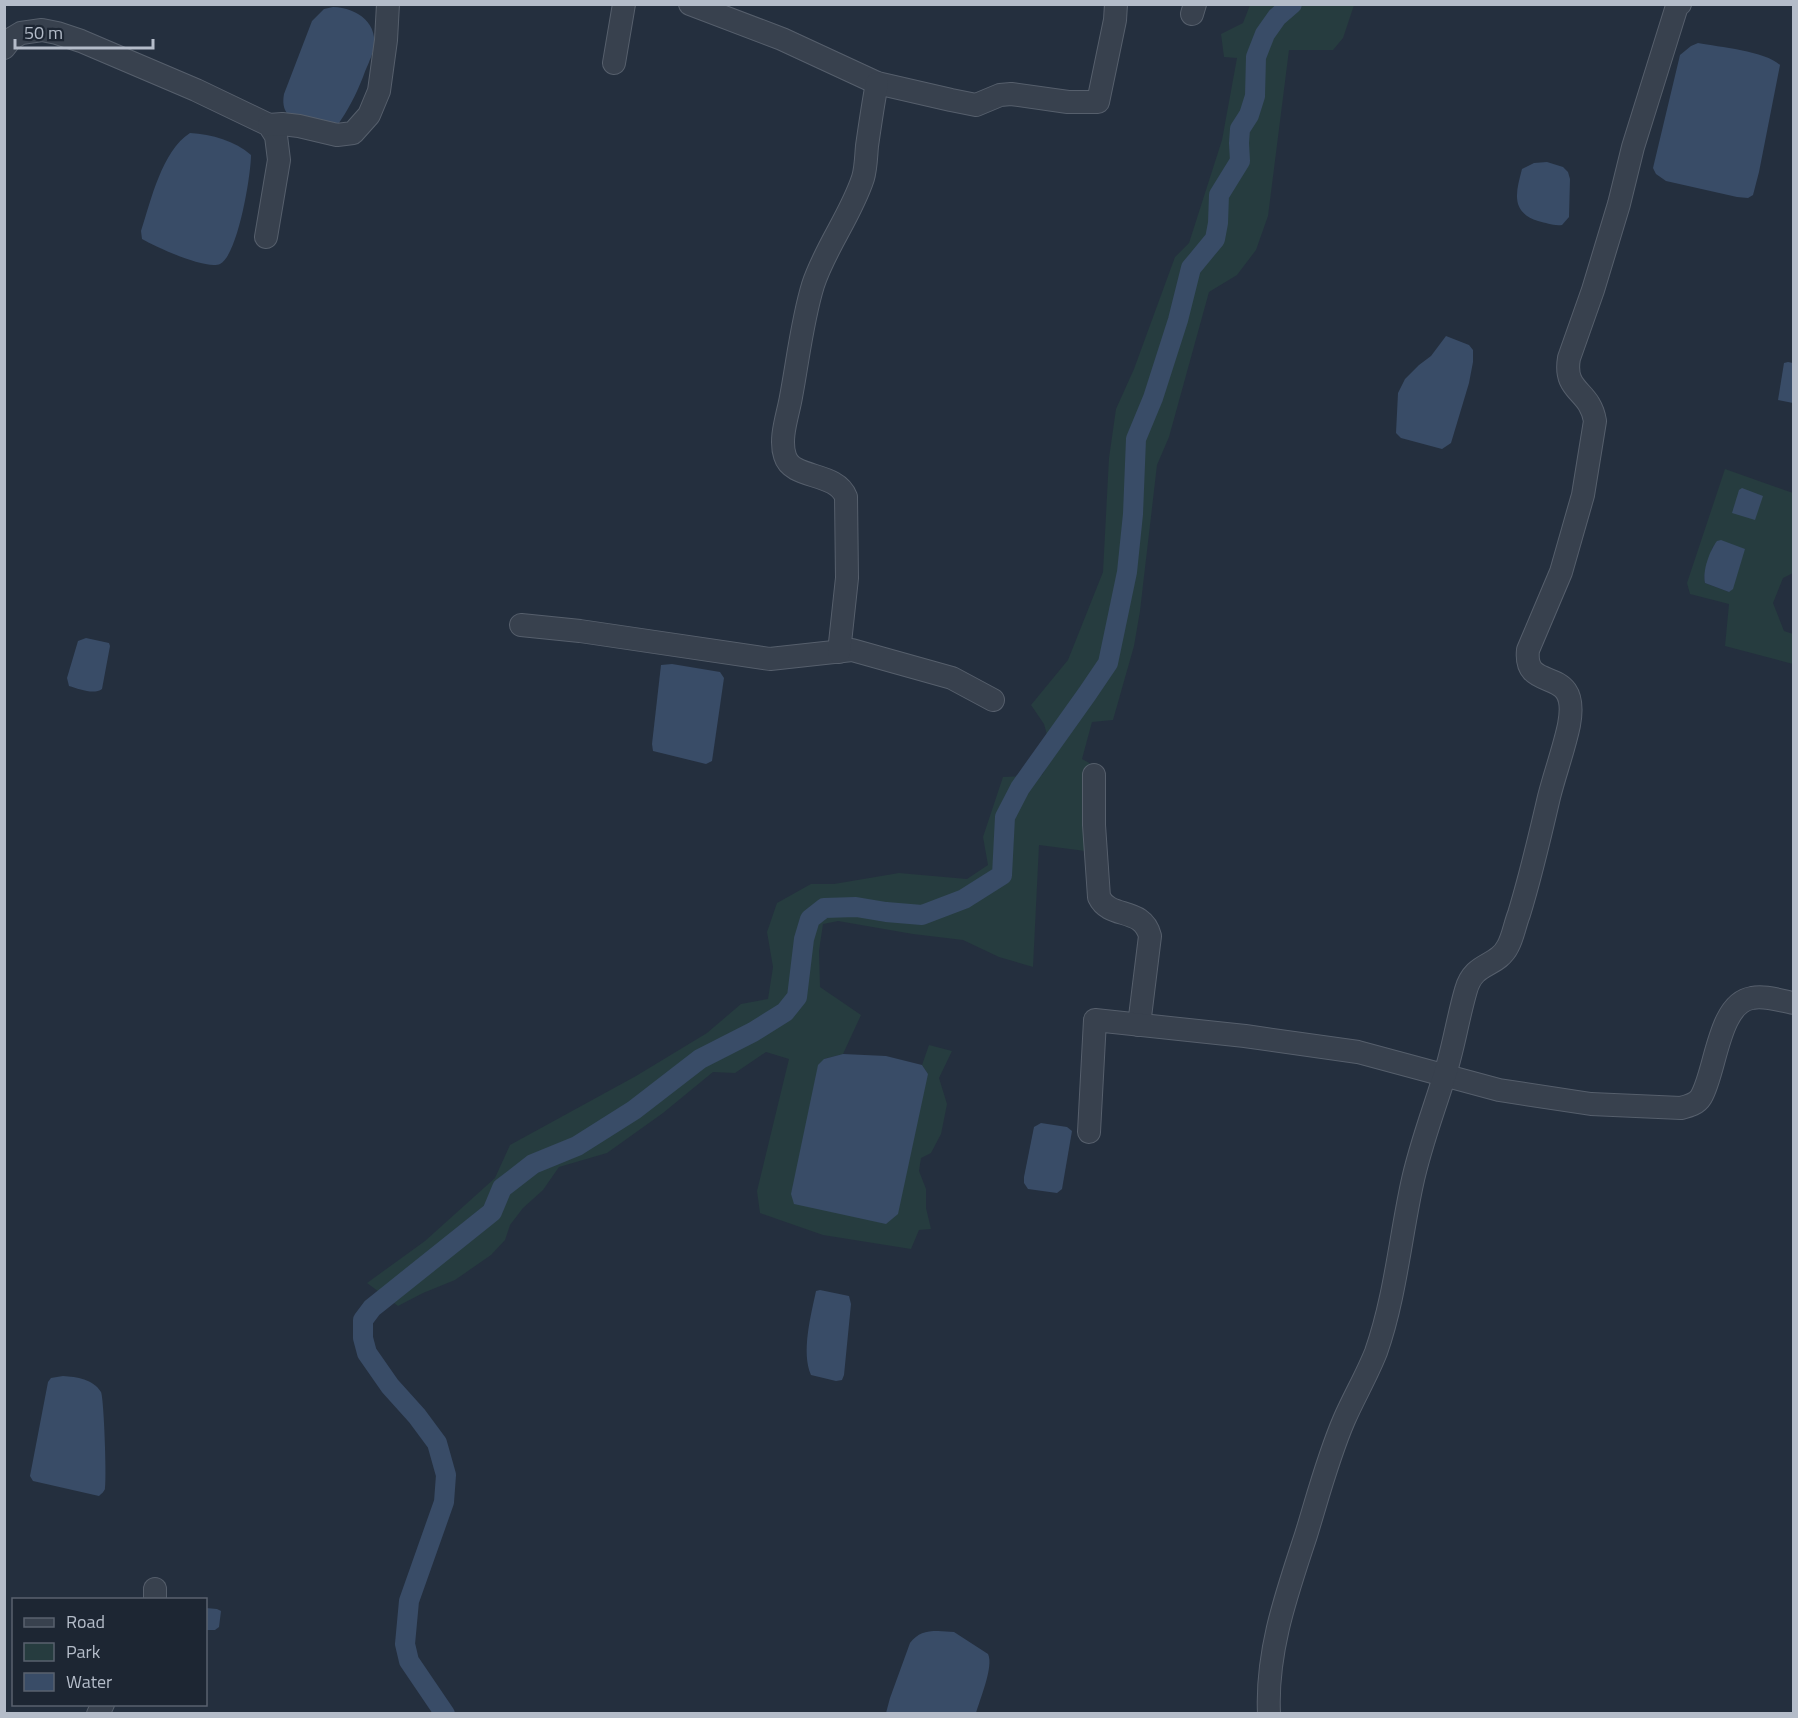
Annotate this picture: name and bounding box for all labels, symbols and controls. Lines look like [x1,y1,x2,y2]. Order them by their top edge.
scale bar [15,12,153,50]
text: 50 m [24,19,63,46]
legend [12,1598,207,1706]
text: Road [66,1608,105,1635]
text: Park [66,1638,101,1665]
text: Water [66,1668,112,1695]

